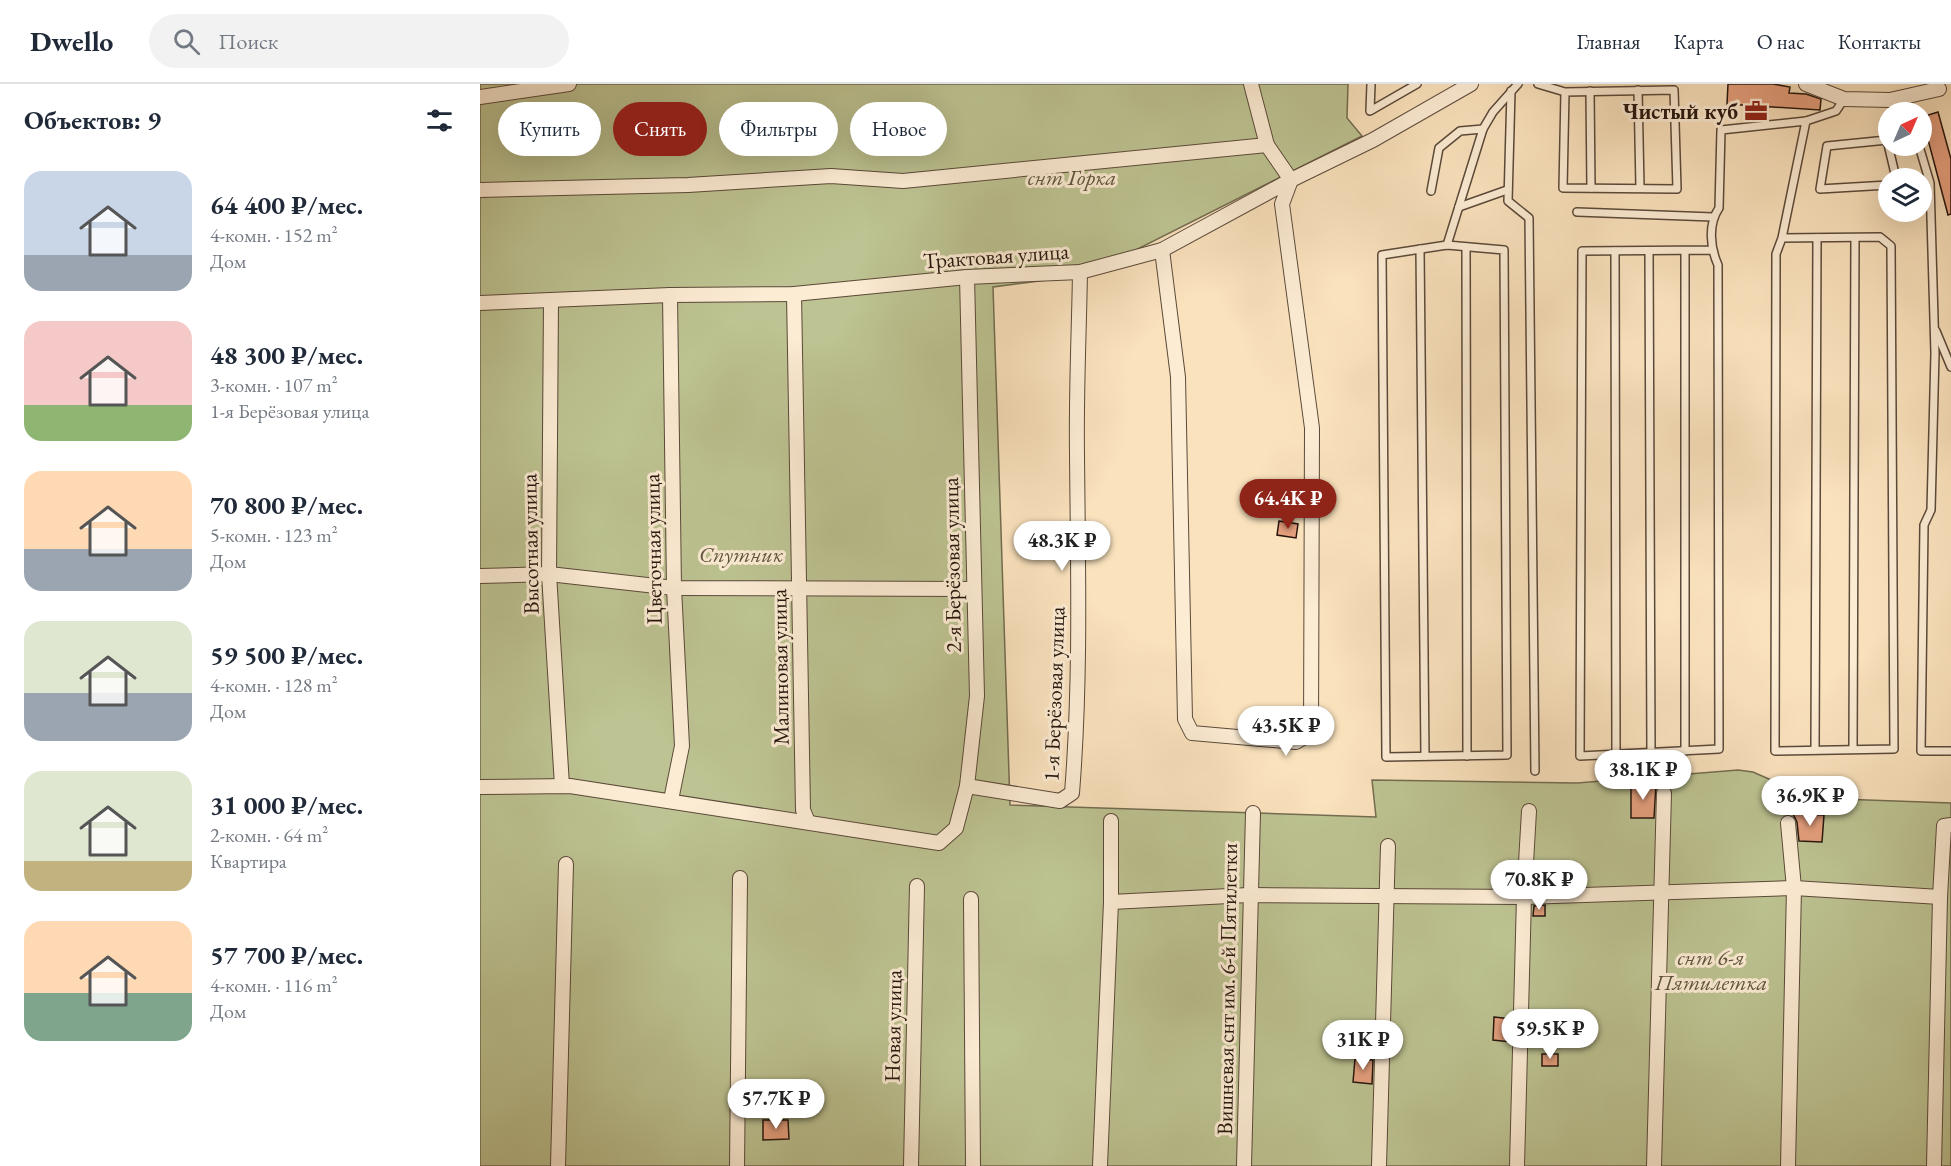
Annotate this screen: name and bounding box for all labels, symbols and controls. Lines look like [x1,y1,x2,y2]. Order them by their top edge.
search box [149,14,569,68]
text: Dwello [30,23,113,59]
icon: search [170,25,203,58]
text: Поиск [218,27,278,56]
text: Главная [1576,28,1640,55]
text: Карта [1673,28,1724,55]
text: О нас [1757,28,1805,55]
text: Контакты [1838,28,1921,55]
place label: Чистый куб [1622,97,1738,126]
office icon: Чистый куб [1743,98,1769,124]
chip: Купить [498,102,601,156]
chip: Снять [613,102,707,156]
chip: Фильтры [719,102,838,156]
chip: Новое [850,102,947,156]
north arrow [1878,102,1932,156]
map controls [1878,102,1932,222]
text: Объектов: 9 [24,103,161,137]
icon: filters [423,104,456,137]
park label: снт Горка [1028,163,1116,192]
button: layers [1878,168,1932,222]
text: 64 400 ₽/мес. [210,188,363,222]
icon: home [72,195,144,267]
text: 4-комн. · 152 m² [210,222,338,248]
street label: Трактовая улица [922,236,1070,276]
text: Дом [210,248,246,274]
text: 48 300 ₽/мес. [210,338,363,372]
icon: home [72,345,144,417]
text: 3-комн. · 107 m² [210,372,338,398]
text: 1-я Берёзовая улица [210,398,369,424]
street label: Высотная улица [514,473,546,615]
street label: Цветочная улица [637,473,669,625]
street label: 2-я Берёзовая улица [936,477,968,653]
pin: 64.4K ₽ [1233,479,1343,530]
text: 64.4K ₽ [1254,485,1322,511]
text: 70 800 ₽/мес. [210,488,363,522]
icon: home [72,495,144,567]
pin: 48.3K ₽ [1007,521,1117,572]
text: 5-комн. · 123 m² [210,522,338,548]
text: 48.3K ₽ [1028,527,1096,553]
park label: Спутник [699,540,783,569]
text: Дом [210,548,246,574]
street label: Малиновая улица [764,588,796,745]
street label: 1-я Берёзовая улица [1036,606,1072,782]
text: 59 500 ₽/мес. [210,638,363,672]
icon: home [72,645,144,717]
text: 4-комн. · 128 m² [210,672,338,698]
text: Дом [210,698,246,724]
pin: 43.5K ₽ [1231,706,1341,757]
text: 43.5K ₽ [1252,712,1320,738]
pin: 38.1K ₽ [1588,750,1698,801]
text: 38.1K ₽ [1609,756,1677,782]
pin: 36.9K ₽ [1755,776,1865,827]
text: 36.9K ₽ [1776,782,1844,808]
text: 31 000 ₽/мес. [210,788,363,822]
icon: home [72,795,144,867]
text: 2-комн. · 64 m² [210,822,328,848]
street label: Вишневая снт им. 6-й Пятилетки [1210,842,1244,1135]
text: Квартира [210,848,287,874]
pin: 70.8K ₽ [1484,860,1594,911]
text: 70.8K ₽ [1505,866,1573,892]
text: 57 700 ₽/мес. [210,938,363,972]
park label: снт 6-я Пятилетка [1654,943,1767,997]
icon: home [72,945,144,1017]
street label: Новая улица [878,969,908,1082]
text: 4-комн. · 116 m² [210,972,338,998]
text: Дом [210,998,246,1024]
pin: 59.5K ₽ [1495,1009,1605,1060]
text: 59.5K ₽ [1516,1015,1584,1041]
pin: 31K ₽ [1321,1020,1405,1071]
text: 31K ₽ [1336,1026,1390,1052]
pin: 57.7K ₽ [721,1079,831,1130]
text: 57.7K ₽ [742,1085,810,1111]

